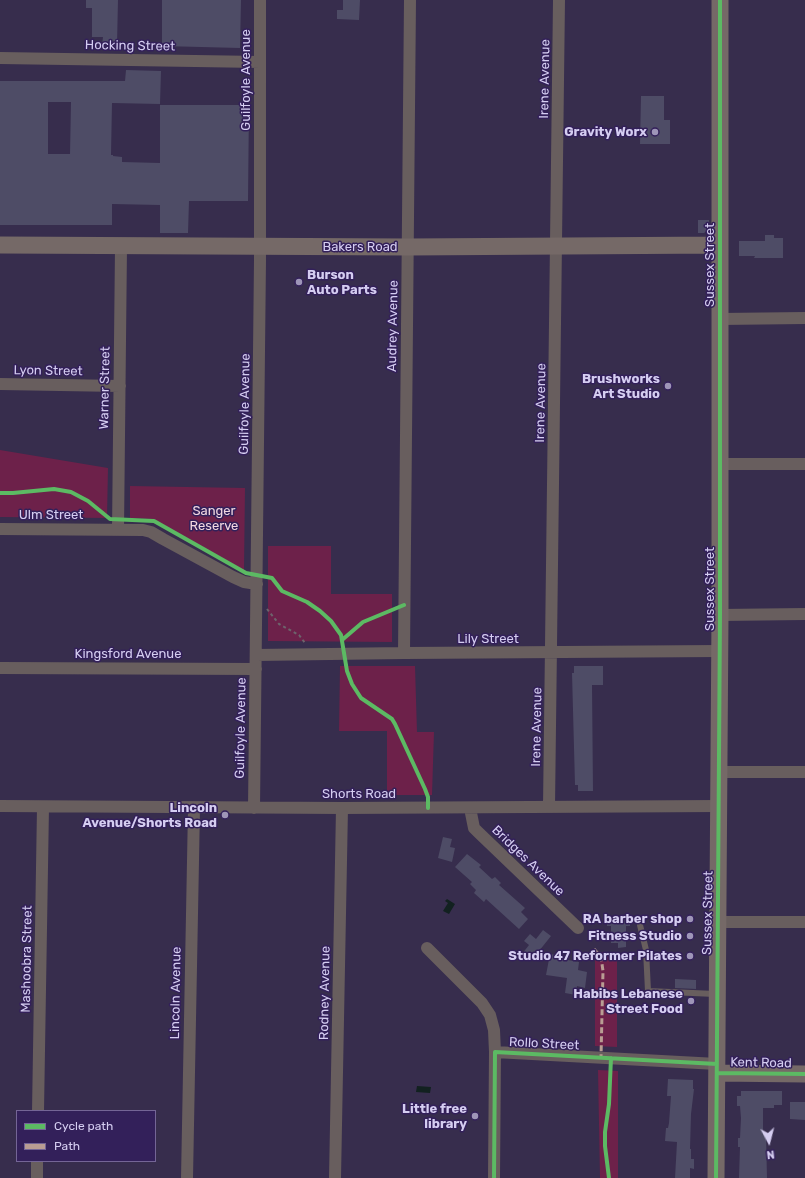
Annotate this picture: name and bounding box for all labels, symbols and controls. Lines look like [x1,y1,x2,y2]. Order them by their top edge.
street label: Guilfoyle Avenue [238,29,254,131]
street label: Hocking Street [85,37,175,55]
street label: Irene Avenue [537,39,553,119]
place label: Gravity Worx [564,124,647,140]
marker: Gravity Worx [650,127,660,137]
street label: Sussex Street [702,223,718,307]
street label: Bakers Road [322,239,398,255]
place label: Burson Auto Parts [307,267,377,298]
marker: Burson Auto Parts [294,277,304,287]
street label: Audrey Avenue [384,280,402,372]
street label: Warner Street [96,346,114,430]
street label: Guilfoyle Avenue [236,353,254,455]
street label: Lyon Street [13,363,83,379]
street label: Irene Avenue [533,363,549,443]
place label: Brushworks Art Studio [582,371,660,402]
marker: Brushworks Art Studio [663,381,673,391]
park label: Sanger Reserve [190,503,238,534]
street label: Ulm Street [19,507,83,523]
street label: Sussex Street [702,547,718,631]
street label: Lily Street [457,631,519,647]
street label: Kingsford Avenue [75,646,181,662]
street label: Guilfoyle Avenue [232,677,250,779]
street label: Irene Avenue [529,687,545,767]
street label: Shorts Road [322,786,396,802]
place label: Lincoln Avenue/Shorts Road [82,800,217,831]
marker: Lincoln Avenue/Shorts Road [220,810,230,820]
street label: Bridges Avenue [488,822,568,900]
street label: Sussex Street [699,871,717,955]
street label: Mashoobra Street [18,905,36,1013]
place label: RA barber shop [583,911,682,927]
marker: RA barber shop [685,914,695,924]
place label: Fitness Studio [588,928,682,944]
marker: Fitness Studio [685,931,695,941]
street label: Rodney Avenue [316,946,334,1040]
street label: Lincoln Avenue [167,947,185,1039]
place label: Studio 47 Reformer Pilates [508,948,682,964]
marker: Studio 47 Reformer Pilates [685,951,695,961]
place label: Habibs Lebanese Street Food [573,986,683,1017]
marker: Habibs Lebanese Street Food [686,996,696,1006]
street label: Rollo Street [508,1034,580,1054]
street label: Kent Road [730,1055,792,1071]
place label: Little free library [402,1101,467,1132]
legend [16,1110,156,1162]
marker: Little free library [470,1111,480,1121]
text: Cycle path [54,1119,113,1133]
north arrow [749,1122,789,1162]
text: Path [54,1139,80,1153]
text: N [766,1147,775,1161]

